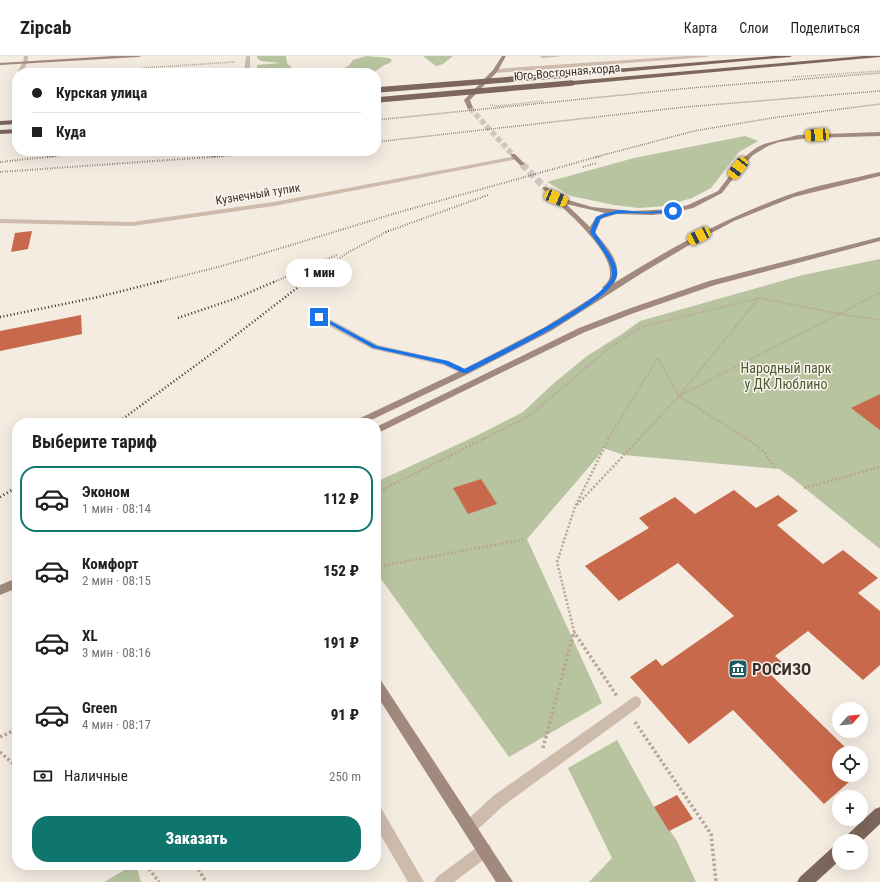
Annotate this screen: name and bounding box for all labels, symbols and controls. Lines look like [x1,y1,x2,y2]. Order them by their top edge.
text: Zipcab [20,16,71,39]
text: Карта [684,20,717,36]
text: Слои [739,20,769,36]
text: Поделиться [791,20,860,36]
street label: Юго-Восточная хорда [513,60,621,84]
text: Курская улица [56,84,147,102]
text: Куда [56,123,86,141]
car [805,128,829,142]
car [726,155,750,181]
street label: Кузнечный тупик [215,180,302,208]
car [543,188,569,208]
route start [664,202,682,220]
car [686,225,712,247]
callout: 1 мин [286,259,352,287]
text: 1 мин [303,265,335,280]
route end [310,308,328,326]
park label: Народный парк у ДК Люблино [741,360,832,392]
text: Выберите тариф [32,431,157,452]
icon: car [34,481,70,517]
text: Эконом [82,483,130,501]
text: 112 ₽ [323,490,359,508]
text: 1 мин · 08:14 [82,501,151,516]
icon: car [34,553,70,589]
text: Комфорт [82,555,139,573]
text: 152 ₽ [323,562,359,580]
text: 2 мин · 08:15 [82,573,151,588]
icon: car [34,625,70,661]
text: XL [82,627,98,645]
text: 191 ₽ [323,634,359,652]
text: 3 мин · 08:16 [82,645,151,660]
museum icon: РОСИЗО [727,658,749,680]
place label: РОСИЗО [752,659,811,679]
icon: car [34,697,70,733]
text: Green [82,699,117,717]
north arrow [832,702,868,738]
map controls [832,702,868,870]
text: 91 ₽ [331,706,359,724]
text: 4 мин · 08:17 [82,717,151,732]
button: locate [832,746,868,782]
icon: cash [32,765,54,787]
text: Наличные [64,767,128,785]
text: 250 m [329,769,361,784]
button: + [832,790,868,826]
button: Заказать [32,816,361,862]
button: − [832,834,868,870]

